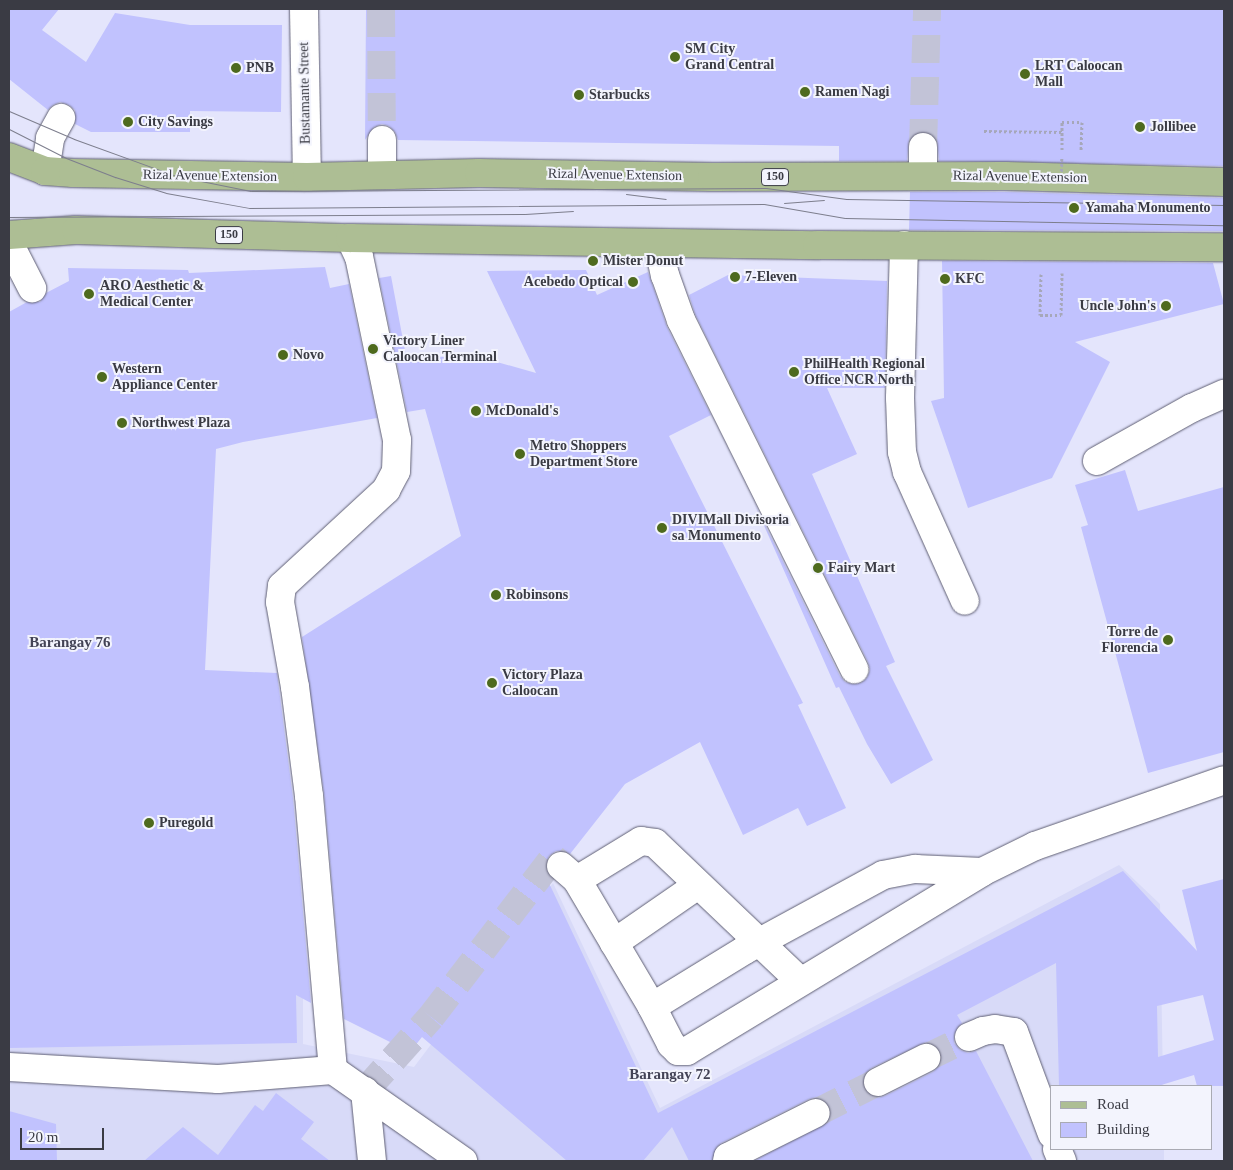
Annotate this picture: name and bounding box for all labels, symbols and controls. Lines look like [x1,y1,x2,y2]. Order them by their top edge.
place label: SM City Grand Central [685,41,774,74]
street label: Bustamante Street [296,42,314,144]
marker: SM City Grand Central [669,51,681,63]
place label: LRT Caloocan Mall [1035,58,1123,90]
place label: PNB [246,60,274,76]
marker: PNB [230,62,242,74]
marker: LRT Caloocan Mall [1019,68,1031,80]
place label: Ramen Nagi [815,84,889,100]
marker: Ramen Nagi [799,86,811,98]
place label: Starbucks [589,87,650,103]
marker: Starbucks [573,89,585,101]
place label: City Savings [138,114,213,130]
marker: City Savings [122,116,134,128]
place label: Jollibee [1150,119,1196,135]
marker: Jollibee [1134,121,1146,133]
street label: Rizal Avenue Extension [547,165,683,185]
street label: Rizal Avenue Extension [142,166,278,186]
street label: Rizal Avenue Extension [952,167,1088,187]
road number: 150 [760,168,790,186]
place label: Yamaha Monumento [1085,200,1211,216]
marker: Yamaha Monumento [1067,201,1081,215]
road number: 150 [214,226,244,244]
place label: Mister Donut [603,253,683,269]
marker: Mister Donut [587,255,599,267]
place label: 7-Eleven [745,269,797,285]
marker: 7-Eleven [729,271,741,283]
place label: KFC [955,271,985,287]
marker: KFC [939,273,951,285]
place label: Acebedo Optical [524,274,623,290]
marker: Acebedo Optical [627,276,639,288]
place label: ARO Aesthetic & Medical Center [100,278,205,310]
marker: ARO Aesthetic & Medical Center [82,287,96,301]
place label: Uncle John's [1079,298,1156,314]
marker: Uncle John's [1160,300,1172,312]
place label: Victory Liner Caloocan Terminal [383,333,497,366]
marker: Victory Liner Caloocan Terminal [367,343,379,355]
place label: Novo [293,347,324,363]
marker: Novo [277,349,289,361]
place label: PhilHealth Regional Office NCR North [804,356,925,388]
place label: Western Appliance Center [112,361,217,394]
marker: PhilHealth Regional Office NCR North [788,366,800,378]
marker: Western Appliance Center [96,371,108,383]
place label: McDonald's [486,403,558,419]
marker: McDonald's [470,405,482,417]
place label: Northwest Plaza [132,415,230,431]
marker: Northwest Plaza [116,417,128,429]
place label: Metro Shoppers Department Store [530,438,637,471]
marker: Metro Shoppers Department Store [514,448,526,460]
place label: DIVIMall Divisoria sa Monumento [672,512,789,544]
marker: DIVIMall Divisoria sa Monumento [656,522,668,534]
place label: Fairy Mart [828,560,895,576]
marker: Fairy Mart [812,562,824,574]
place label: Robinsons [506,587,568,603]
marker: Robinsons [490,589,502,601]
place label: Torre de Florencia [1101,624,1158,656]
district label: Barangay 76 [29,634,111,652]
marker: Torre de Florencia [1162,634,1174,646]
place label: Victory Plaza Caloocan [502,667,583,700]
marker: Victory Plaza Caloocan [486,677,498,689]
place label: Puregold [159,815,213,831]
marker: Puregold [143,817,155,829]
district label: Barangay 72 [629,1066,711,1084]
legend [1050,1085,1213,1150]
text: Road [1097,1096,1129,1112]
scale bar [22,1118,106,1150]
text: Building [1097,1121,1150,1137]
text: 20 m [28,1129,58,1145]

